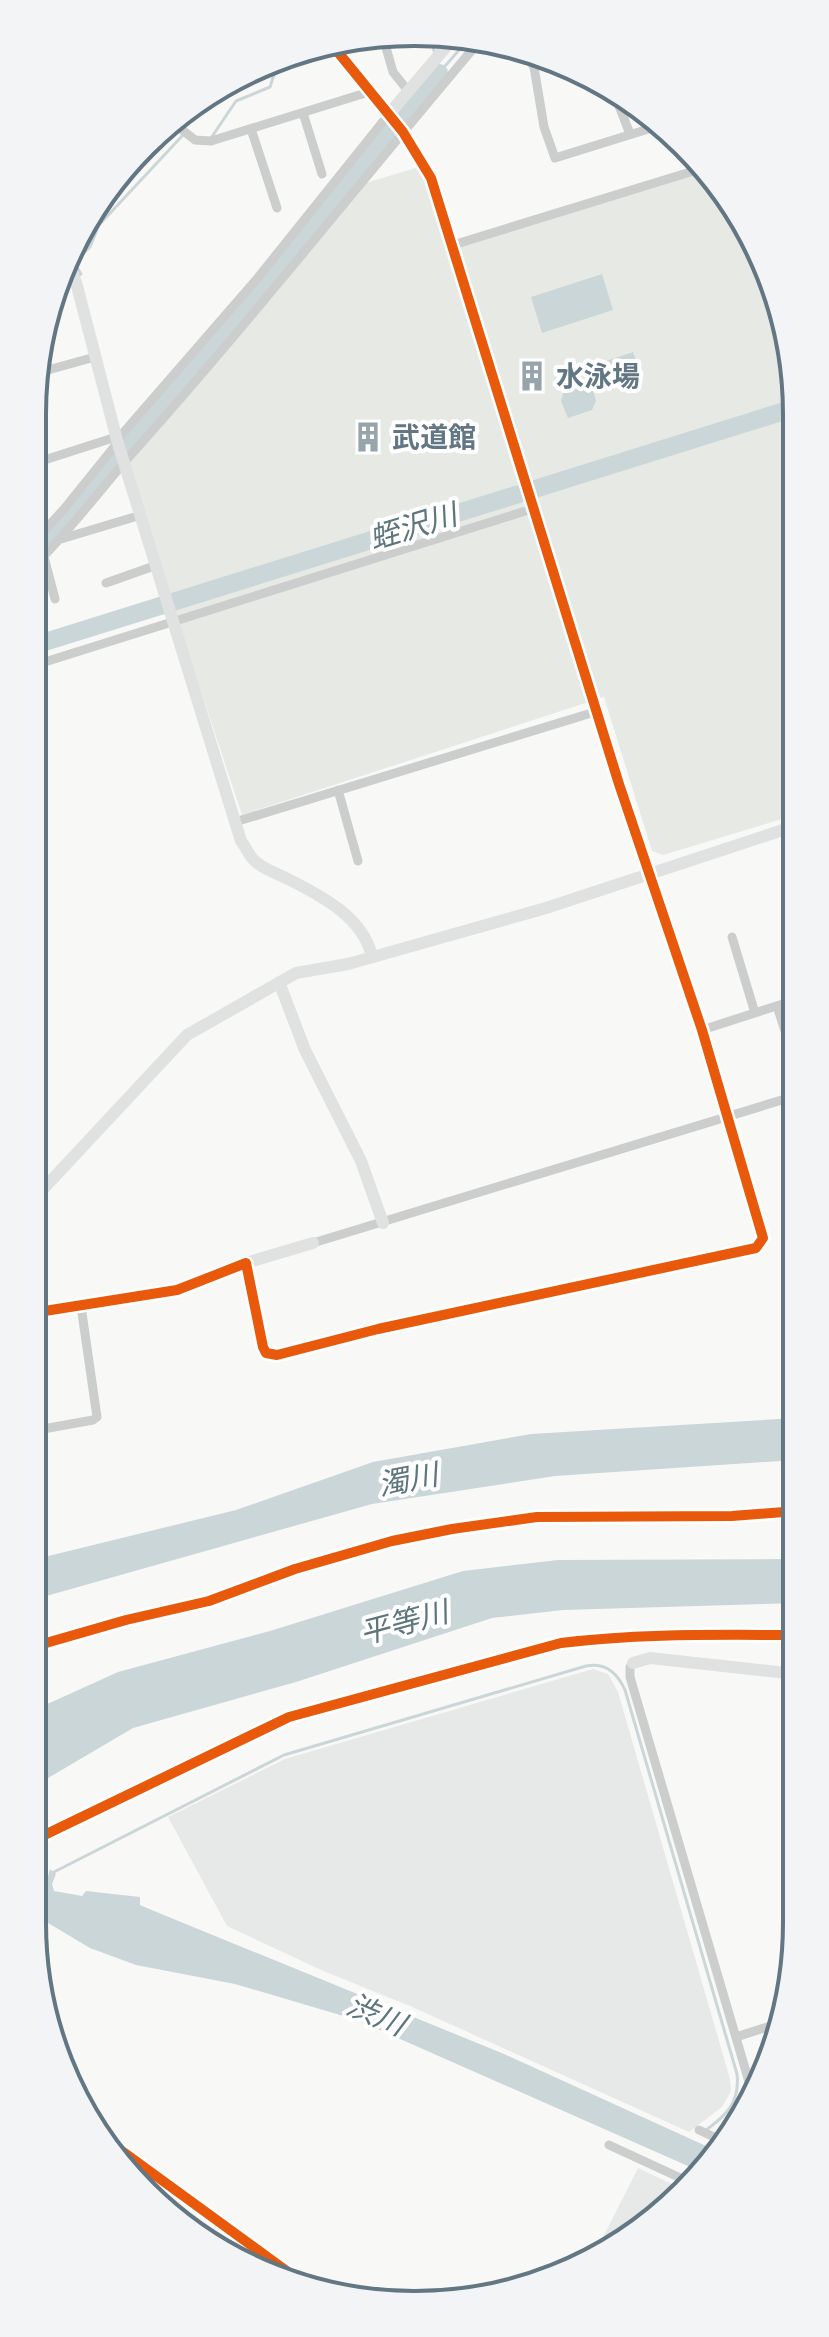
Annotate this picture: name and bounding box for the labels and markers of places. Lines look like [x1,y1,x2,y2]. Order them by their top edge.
building icon: 水泳場 [515,359,549,393]
place label: 水泳場 [556,360,640,393]
building icon: 武道館 [351,420,385,454]
place label: 武道館 [392,421,476,454]

